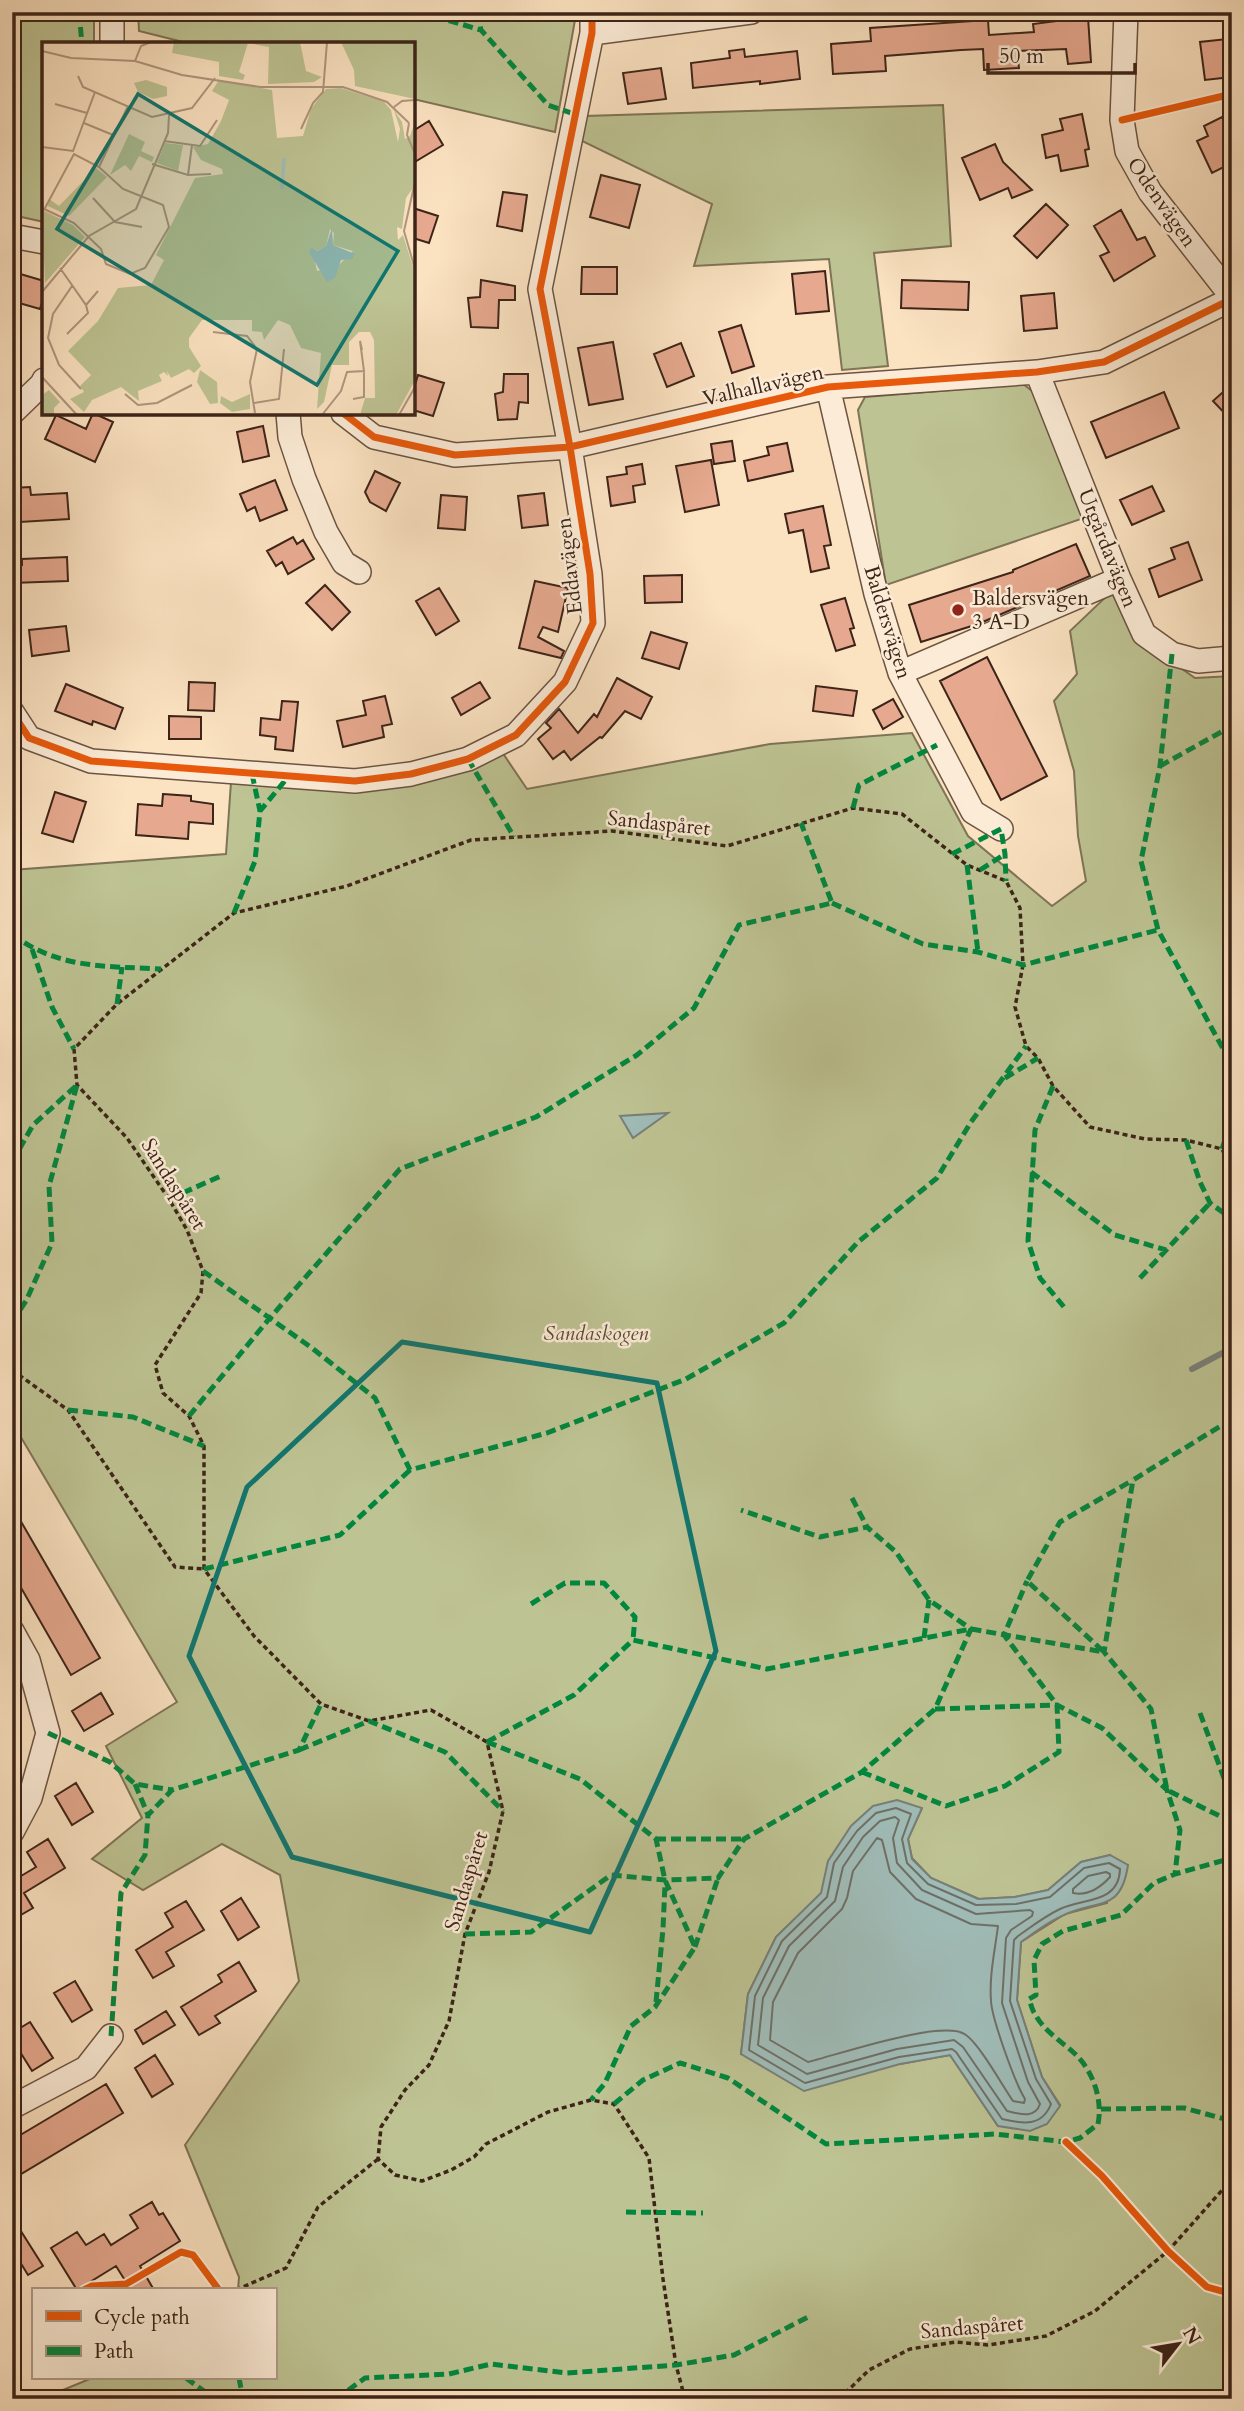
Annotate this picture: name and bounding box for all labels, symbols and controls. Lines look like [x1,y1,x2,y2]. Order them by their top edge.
scale bar [988,32,1136,76]
inset map [42,42,415,415]
text: 50 m [999,42,1044,71]
street label: Odenvägen [1120,151,1203,253]
street label: Valhallavägen [700,357,827,413]
street label: Utgårdavägen [1071,485,1145,612]
street label: Eddavägen [549,516,590,616]
street label: Baldersvägen [857,562,919,682]
place label: Baldersvägen 3 A-D [972,584,1089,637]
marker: Baldersvägen 3 A-D [950,602,966,618]
street label: Sandaspåret [606,804,712,843]
street label: Sandaspåret [134,1133,213,1236]
park label: Sandaskogen [544,1319,649,1348]
street label: Sandaspåret [438,1827,495,1935]
legend [32,2288,276,2380]
text: Cycle path [94,2303,190,2332]
street label: Sandaspåret [920,2309,1025,2346]
north arrow [1142,2310,1212,2380]
text: N [1176,2322,1207,2350]
text: Path [94,2337,134,2366]

